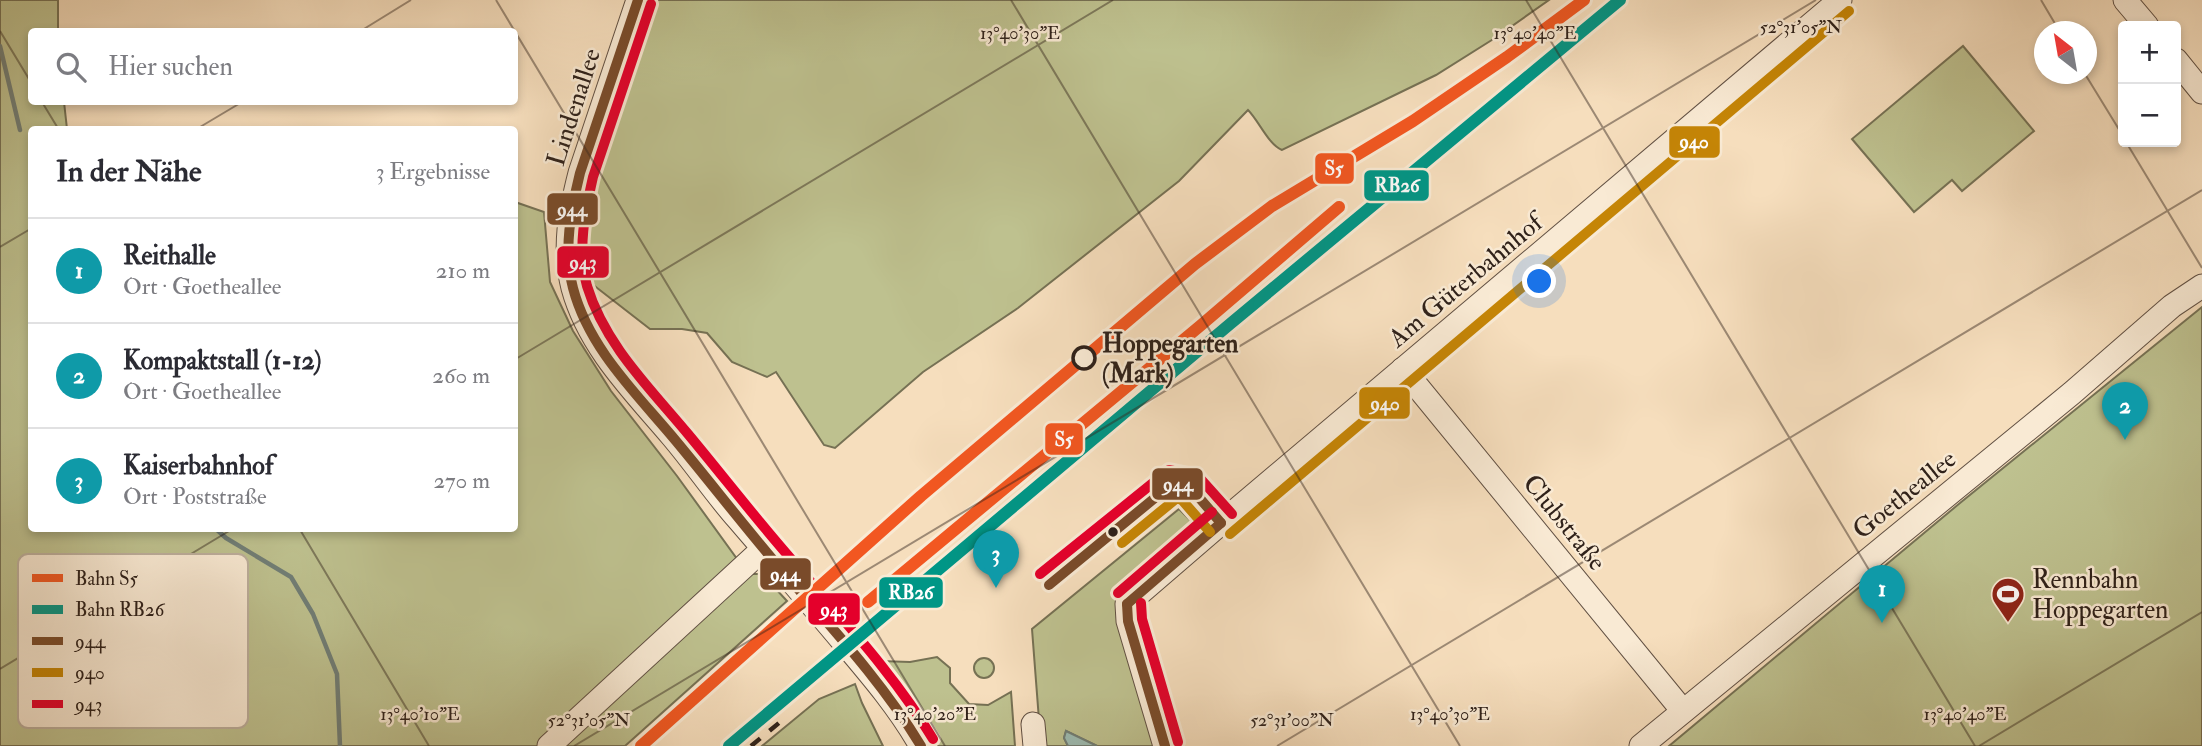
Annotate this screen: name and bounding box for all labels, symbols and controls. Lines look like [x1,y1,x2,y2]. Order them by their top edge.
text: 52°31'05"N [1760,16,1842,39]
north arrow [2034,21,2097,84]
map controls [2118,21,2181,147]
button: + [2118,21,2181,84]
text: 13°40'30"E [980,22,1060,45]
text: 13°40'40"E [1494,22,1577,45]
search box [28,28,518,105]
street label: Lindenallee [540,44,608,170]
icon: search [52,48,90,86]
text: Hier suchen [108,51,233,83]
button: − [2118,84,2181,147]
line badge: 940 [1668,125,1721,159]
text: 940 [1677,130,1709,154]
line badge: S5 [1314,152,1355,185]
text: In der Nähe [56,153,201,190]
text: 3 Ergebnisse [376,157,490,186]
text: S5 [1325,157,1344,181]
line badge: RB26 [1363,169,1430,202]
text: RB26 [1374,174,1421,198]
line badge: 944 [546,192,599,226]
text: 944 [555,198,589,222]
street label: Am Güterbahnhof [1381,205,1552,355]
text: Reithalle [123,240,216,272]
line badge: 943 [556,245,610,279]
text: 943 [567,251,597,275]
text: 1 [75,256,83,285]
text: 210 m [436,256,490,285]
your location [1522,264,1556,298]
text: Ort · Goetheallee [123,272,281,301]
place label: Hoppegarten (Mark) [1102,328,1239,390]
text: Kompaktstall (1-12) [123,345,322,377]
marker: Hoppegarten (Mark) [1072,346,1096,370]
text: 2 [73,361,85,390]
text: 260 m [432,361,490,390]
text: Ort · Goetheallee [123,377,281,406]
pin: 2 [2102,382,2148,440]
line badge: 940 [1358,386,1411,420]
text: 940 [1368,392,1400,416]
line badge: S5 [1044,422,1084,456]
text: S5 [1055,428,1074,452]
street label: Goetheallee [1846,443,1963,546]
text: Kaiserbahnhof [123,450,273,482]
text: 3 [75,466,83,495]
text: 270 m [433,466,490,495]
line badge: 944 [1151,467,1204,501]
street label: Clubstraße [1516,468,1613,577]
text: 944 [1161,473,1195,497]
text: Ort · Poststraße [123,482,267,511]
unlabelled marker [1106,525,1120,539]
pin: 3 [973,530,1019,588]
legend [18,554,248,728]
line badge: 944 [759,557,812,591]
text: 944 [768,563,802,587]
place label: Rennbahn Hoppegarten [2032,564,2169,627]
pin: 1 [1859,565,1905,623]
text: Bahn S5 [75,567,139,591]
sports icon: Rennbahn Hoppegarten [1989,575,2027,624]
line badge: RB26 [878,576,944,609]
text: RB26 [888,581,935,605]
line badge: 943 [807,592,861,626]
text: Bahn RB26 [75,598,166,622]
text: 943 [818,598,848,622]
text: 944 [73,630,106,654]
text: 940 [73,661,105,685]
text: 943 [73,693,102,717]
text: 13°40'10"E [380,703,460,726]
text: 13°40'20"E [894,703,976,726]
text: 13°40'30"E [1410,703,1490,726]
text: 13°40'40"E [1924,703,2007,726]
text: 52°31'05"N [548,709,630,732]
text: 52°31'00"N [1250,709,1334,732]

